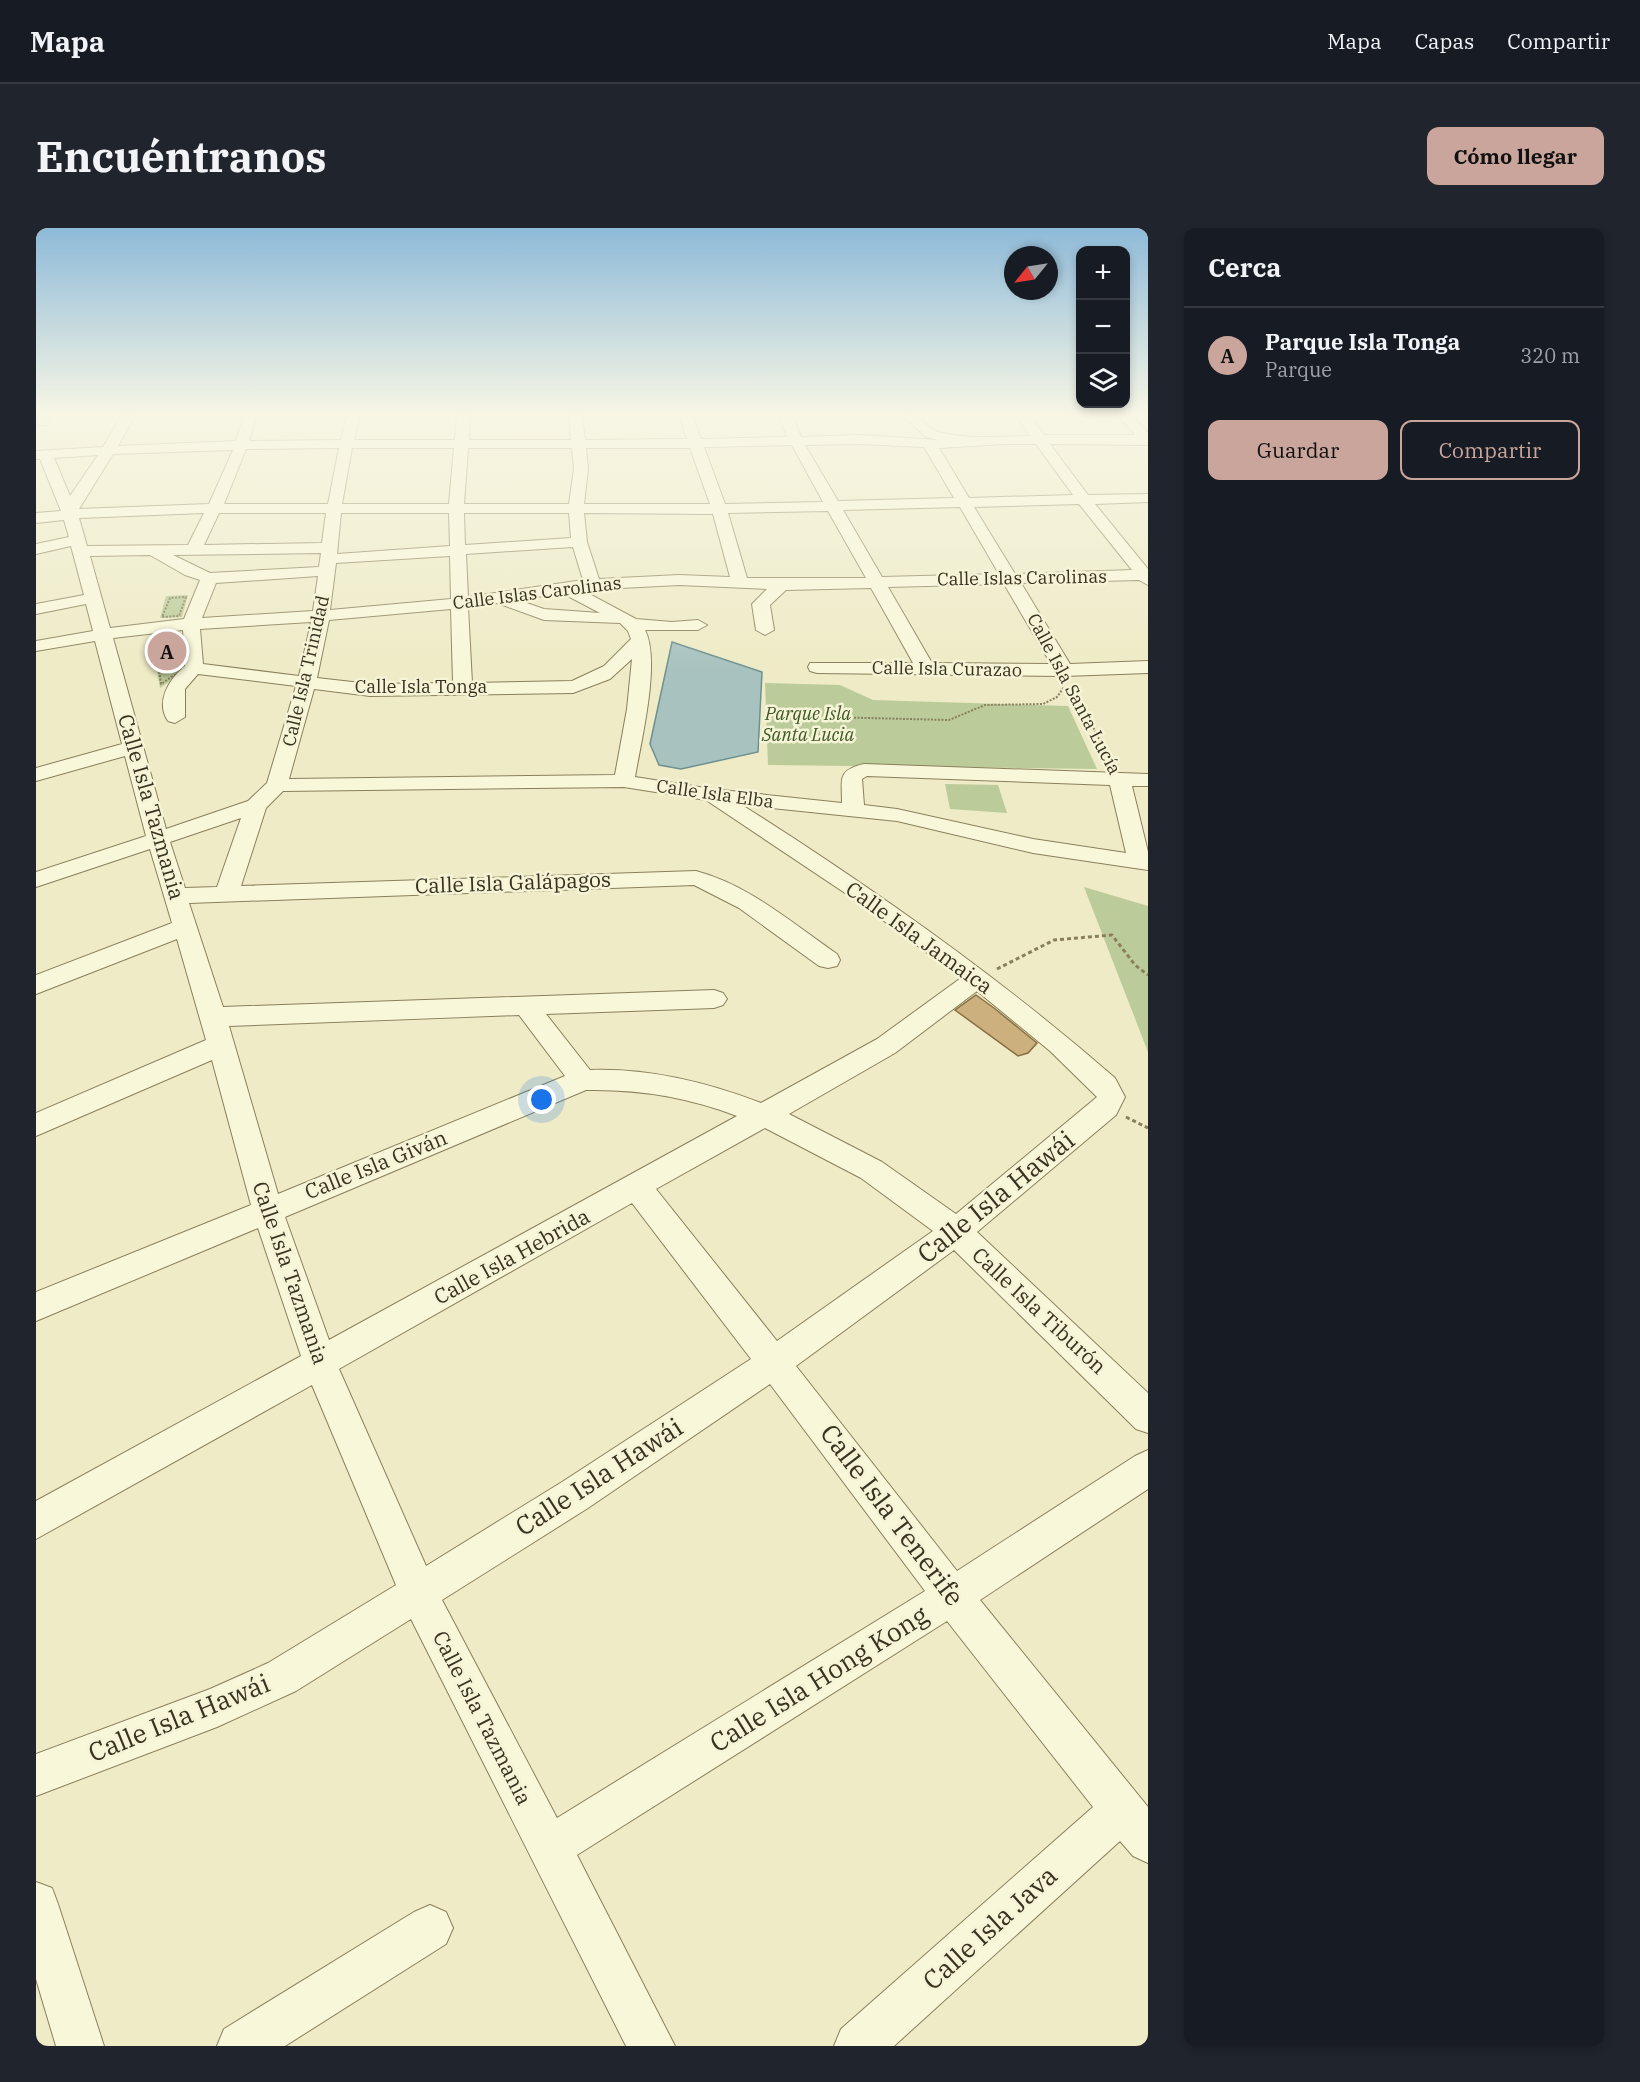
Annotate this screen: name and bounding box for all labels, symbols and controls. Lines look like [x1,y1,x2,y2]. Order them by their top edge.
text: Mapa [30,23,105,60]
text: Mapa [1327,27,1382,55]
text: Capas [1415,27,1474,55]
text: Compartir [1507,27,1610,55]
button: Cómo llegar [1427,127,1604,185]
text: Encuéntranos [36,129,327,184]
north arrow [1004,246,1058,300]
map controls [1076,246,1130,408]
button: + [1076,246,1130,300]
text: Cerca [1208,250,1281,284]
button: − [1076,300,1130,354]
text: Parque Isla Tonga [1265,327,1460,356]
text: A [1221,342,1234,369]
text: 320 m [1520,342,1580,369]
button: layers [1076,354,1130,408]
text: Parque [1265,356,1332,383]
button: Guardar [1208,420,1388,480]
button: Compartir [1400,420,1580,480]
street label: Calle Islas Carolinas [937,565,1107,590]
street label: Calle Islas Carolinas [451,571,623,614]
street label: Calle Isla Trinidad [277,593,334,749]
street label: Calle Isla Santa Lucía [1022,609,1127,778]
pin: A [148,628,186,674]
street label: Calle Isla Curazao [872,656,1022,681]
street label: Calle Isla Tonga [355,675,487,698]
park label: Parque Isla Santa Lucia [761,702,854,746]
street label: Calle Isla Tazmania [112,711,192,903]
street label: Calle Isla Elba [655,774,775,813]
street label: Calle Isla Galápagos [414,865,611,899]
street label: Calle Isla Jamaica [841,874,999,1000]
your location [527,1085,556,1114]
street label: Calle Isla Hawái [910,1122,1081,1270]
street label: Calle Isla Giván [300,1123,451,1205]
street label: Calle Isla Tazmania [246,1177,335,1368]
street label: Calle Isla Hebrida [429,1202,595,1311]
street label: Calle Isla Tiburón [966,1241,1113,1380]
street label: Calle Isla Hawái [508,1409,689,1543]
street label: Calle Isla Tenerife [813,1417,972,1612]
street label: Calle Isla Hong Kong [703,1597,934,1759]
street label: Calle Isla Tazmania [427,1626,539,1809]
street label: Calle Isla Hawái [83,1665,274,1769]
street label: Calle Isla Java [915,1858,1064,1997]

